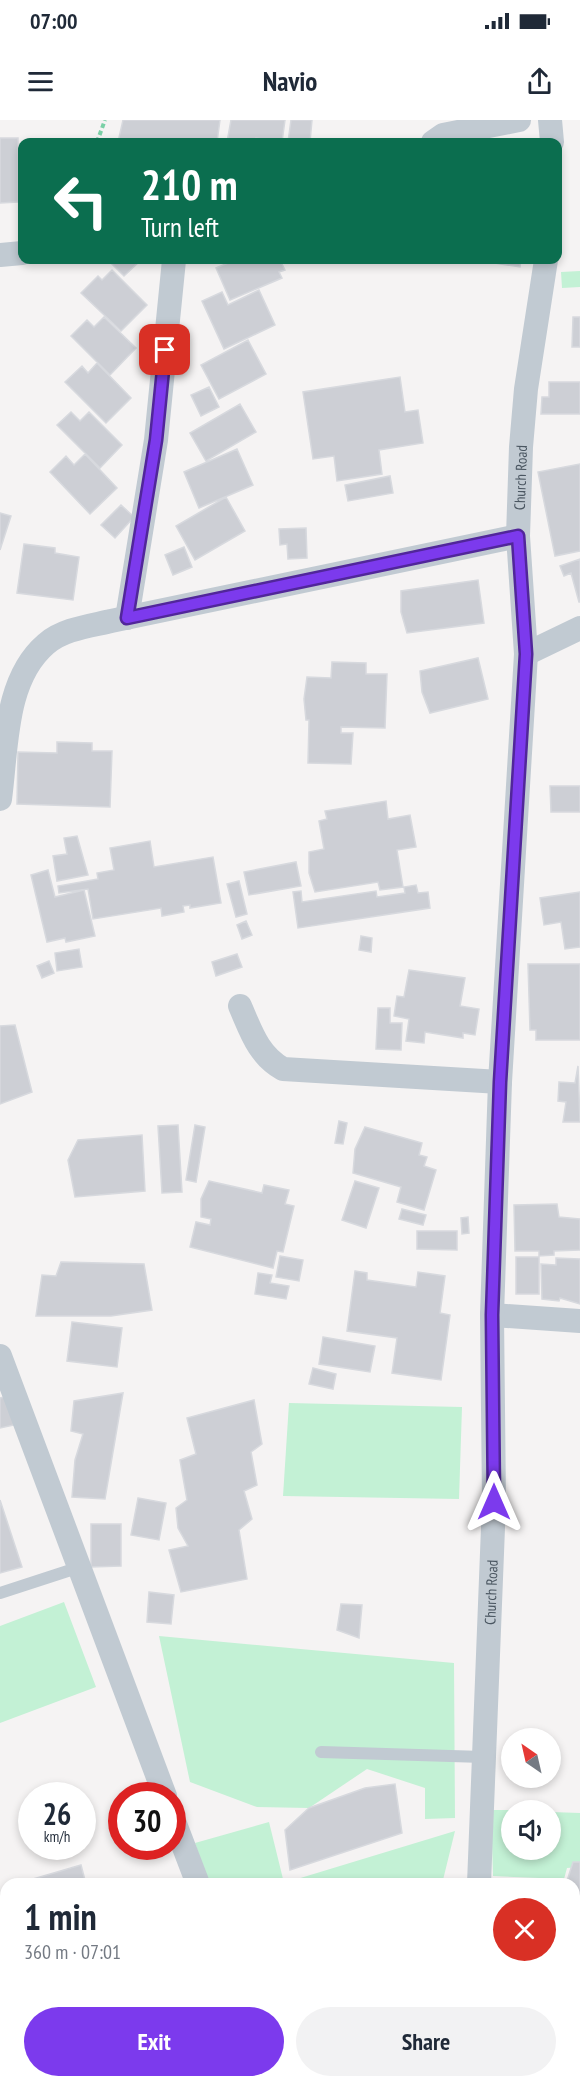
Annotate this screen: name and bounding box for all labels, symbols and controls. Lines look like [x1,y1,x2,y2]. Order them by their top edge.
text: 07:00 [30,7,78,35]
text: Navio [263,64,317,98]
icon: menu [24,65,57,98]
icon: share [523,65,556,98]
text: 210 m [141,157,238,212]
icon: left [42,162,120,240]
text: Turn left [141,210,219,244]
pin [139,324,190,375]
icon: arrive [148,333,181,366]
street label: Church Road [509,445,531,510]
position arrow [462,1470,526,1534]
street label: Church Road [480,1559,501,1625]
north arrow [501,1728,561,1788]
map controls [501,1728,561,1860]
speed limit sign: 30 [108,1782,186,1860]
text: 26 [43,1794,71,1833]
button: sound [501,1800,561,1860]
text: km/h [44,1827,70,1846]
text: 1 min [24,1893,97,1940]
button: close [493,1898,556,1961]
text: 360 m · 07:01 [24,1939,121,1965]
button: Exit [24,2007,284,2076]
button: Share [296,2007,556,2076]

